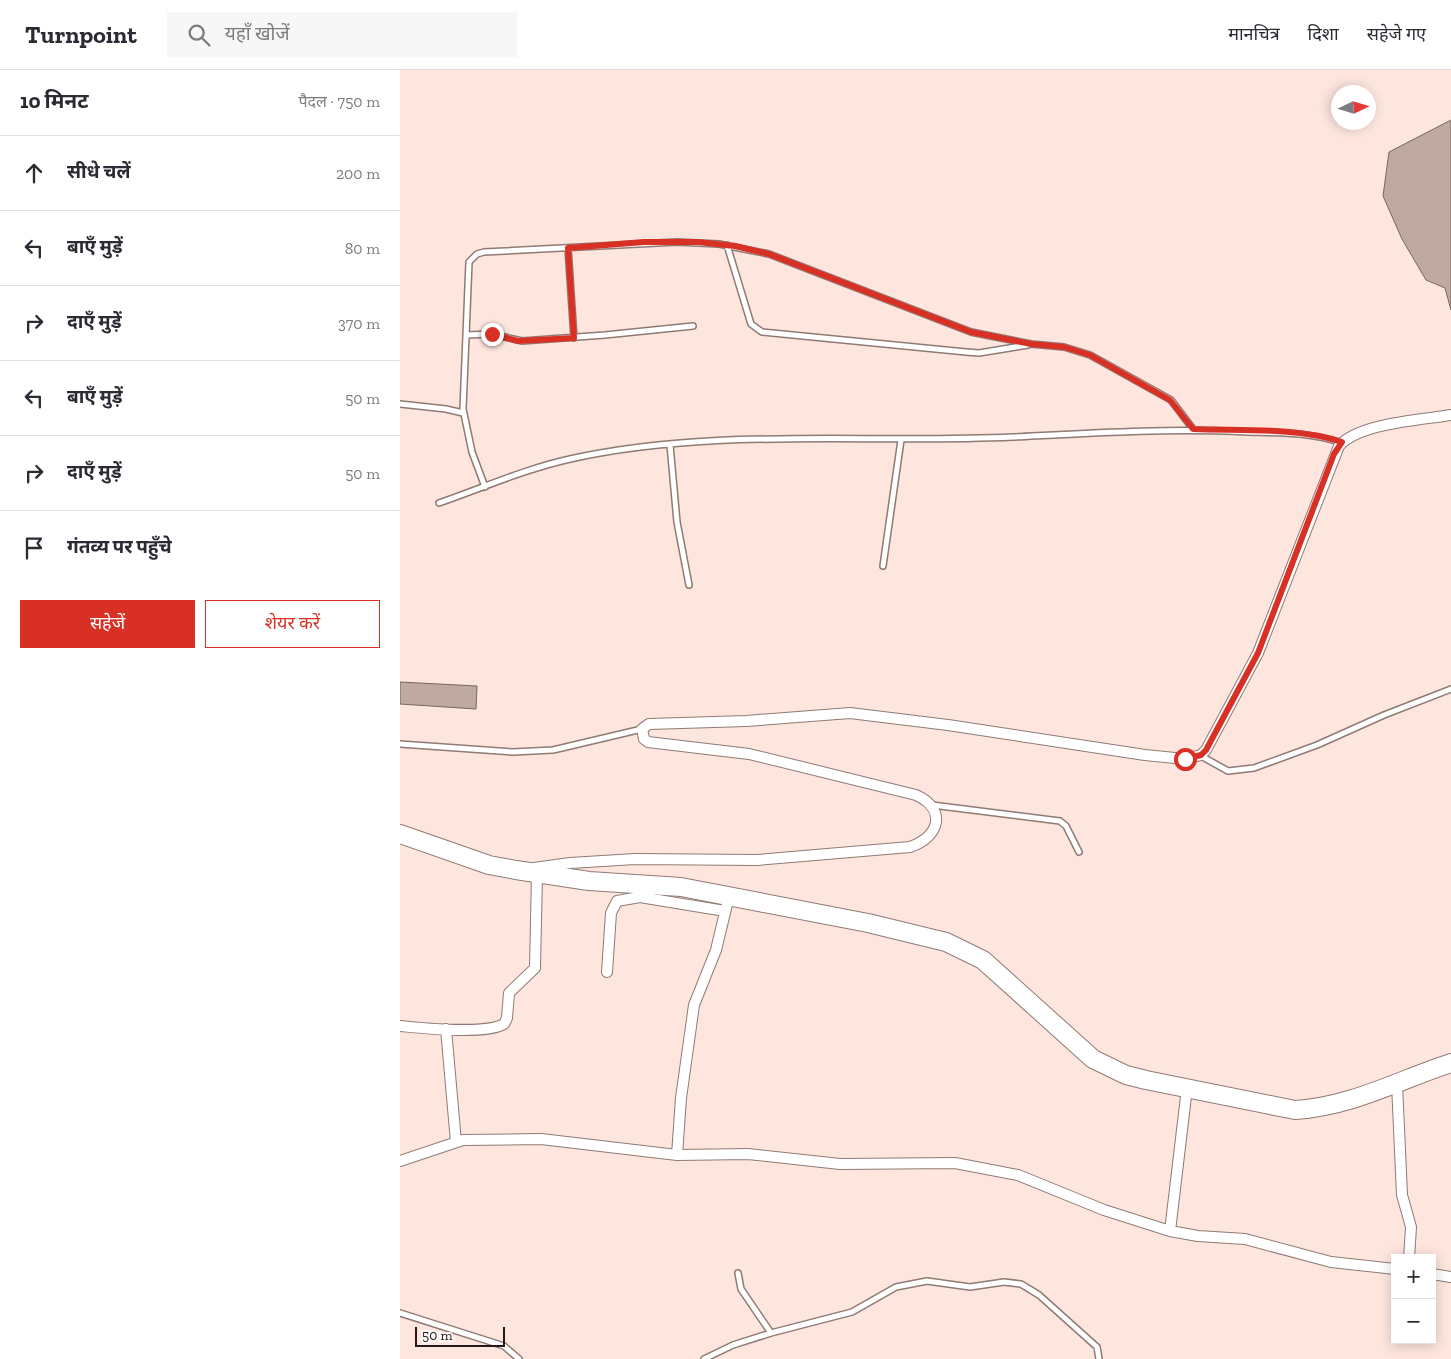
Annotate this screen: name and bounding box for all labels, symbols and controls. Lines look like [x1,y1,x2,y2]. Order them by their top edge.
search box [167,12,517,57]
text: Turnpoint [25,20,137,49]
icon: search [185,21,213,49]
text: यहाँ खोजें [225,22,290,45]
text: मानचित्र [1228,23,1280,45]
text: दिशा [1308,23,1339,45]
text: सहेजे गए [1367,23,1426,45]
north arrow [1331,85,1376,130]
text: 10 मिनट [20,88,89,113]
text: पैदल · 750 m [298,92,380,111]
icon: ahead [20,159,48,187]
text: सीधे चलें [67,160,130,183]
text: 200 m [336,164,380,183]
icon: left [20,234,48,262]
text: बाएँ मुड़ें [67,235,123,258]
text: 80 m [345,239,380,258]
icon: right [20,309,48,337]
text: दाएँ मुड़ें [67,310,122,333]
text: 370 m [338,314,380,333]
route end [481,323,504,346]
icon: left [20,384,48,412]
text: बाएँ मुड़ें [67,385,123,408]
text: 50 m [345,389,380,408]
icon: right [20,459,48,487]
text: दाएँ मुड़ें [67,460,122,483]
text: 50 m [345,464,380,483]
icon: arrive [20,534,48,562]
text: गंतव्य पर पहुँचे [67,535,172,558]
button: सहेजें [20,600,195,648]
button: शेयर करें [205,600,380,648]
route start [1174,748,1197,771]
map controls [1391,1254,1436,1344]
button: + [1391,1254,1436,1299]
button: − [1391,1299,1436,1344]
scale bar [415,1324,505,1347]
text: 50 m [422,1327,453,1344]

